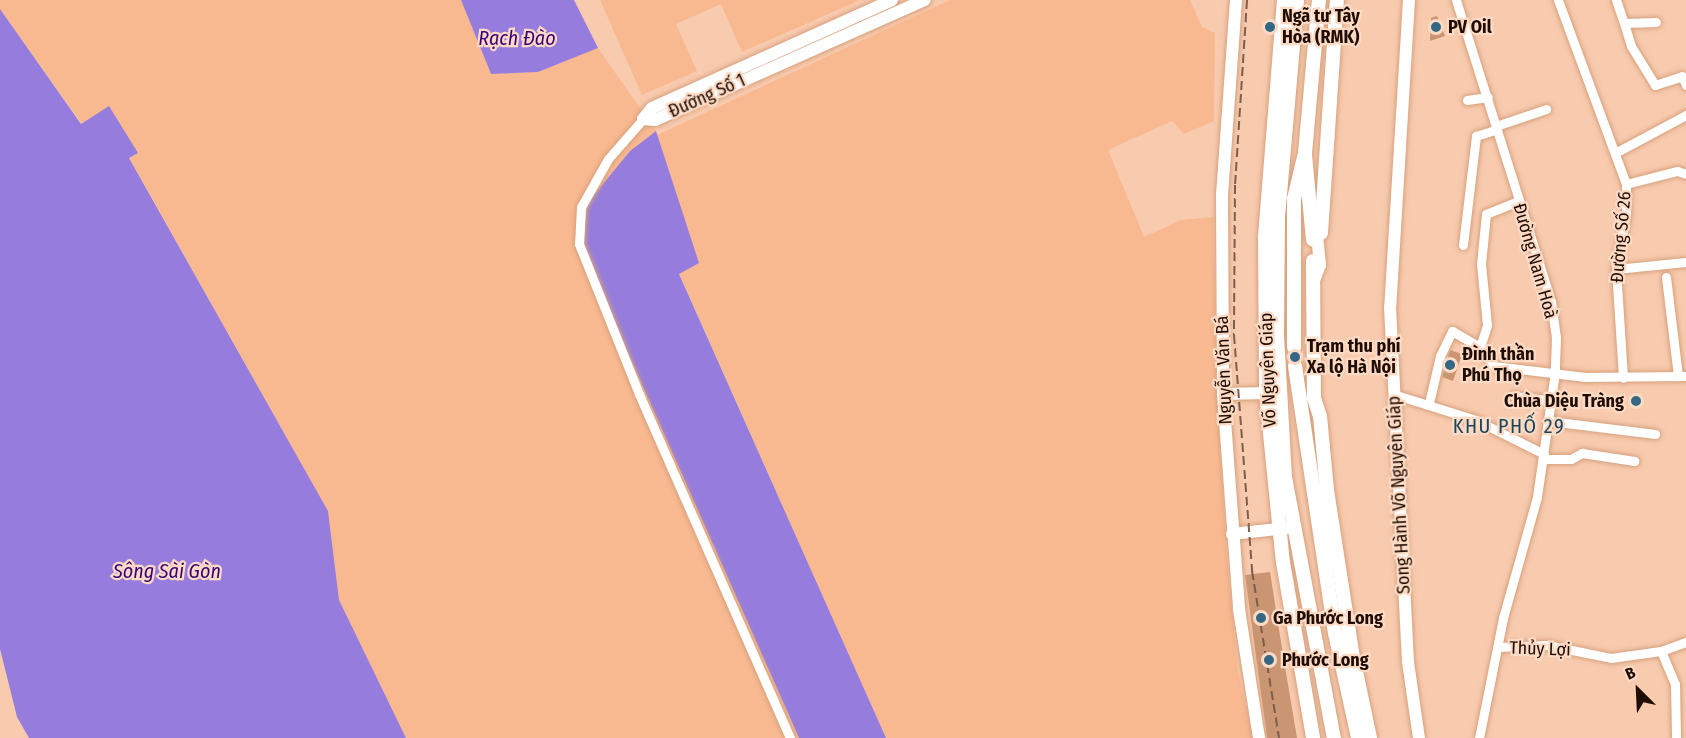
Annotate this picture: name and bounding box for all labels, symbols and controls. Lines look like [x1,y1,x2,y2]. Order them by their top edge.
place label: Ngã tư Tây Hòa (RMK) [1282,6,1360,48]
place label: PV Oil [1448,16,1492,38]
marker: Ngã tư Tây Hòa (RMK) [1263,20,1277,34]
marker: PV Oil [1429,20,1443,34]
water label: Rạch Đào [478,26,556,50]
street label: Đường Số 1 [665,69,749,123]
street label: Đường Số 26 [1606,190,1636,284]
street label: Đường Nam Hoà [1508,201,1562,321]
street label: Võ Nguyên Giáp [1255,312,1281,428]
street label: Nguyễn Văn Bá [1211,315,1237,425]
place label: Trạm thu phí Xa lộ Hà Nội [1307,336,1400,378]
place label: Đình thần Phú Thọ [1462,344,1534,386]
marker: Trạm thu phí Xa lộ Hà Nội [1288,350,1302,364]
marker: Đình thần Phú Thọ [1443,358,1457,372]
place label: Chùa Diệu Tràng [1504,390,1624,412]
marker: Chùa Diệu Tràng [1629,394,1643,408]
street label: Song Hành Võ Nguyên Giáp [1383,395,1415,595]
district label: KHU PHỐ 29 [1453,414,1565,438]
water label: Sông Sài Gòn [113,559,221,583]
place label: Ga Phước Long [1273,607,1383,629]
marker: Ga Phước Long [1254,611,1268,625]
street label: Thủy Lợi [1509,637,1571,661]
place label: Phước Long [1282,649,1369,671]
marker: Phước Long [1260,651,1278,669]
north arrow [1608,660,1668,720]
text: B [1623,663,1638,684]

